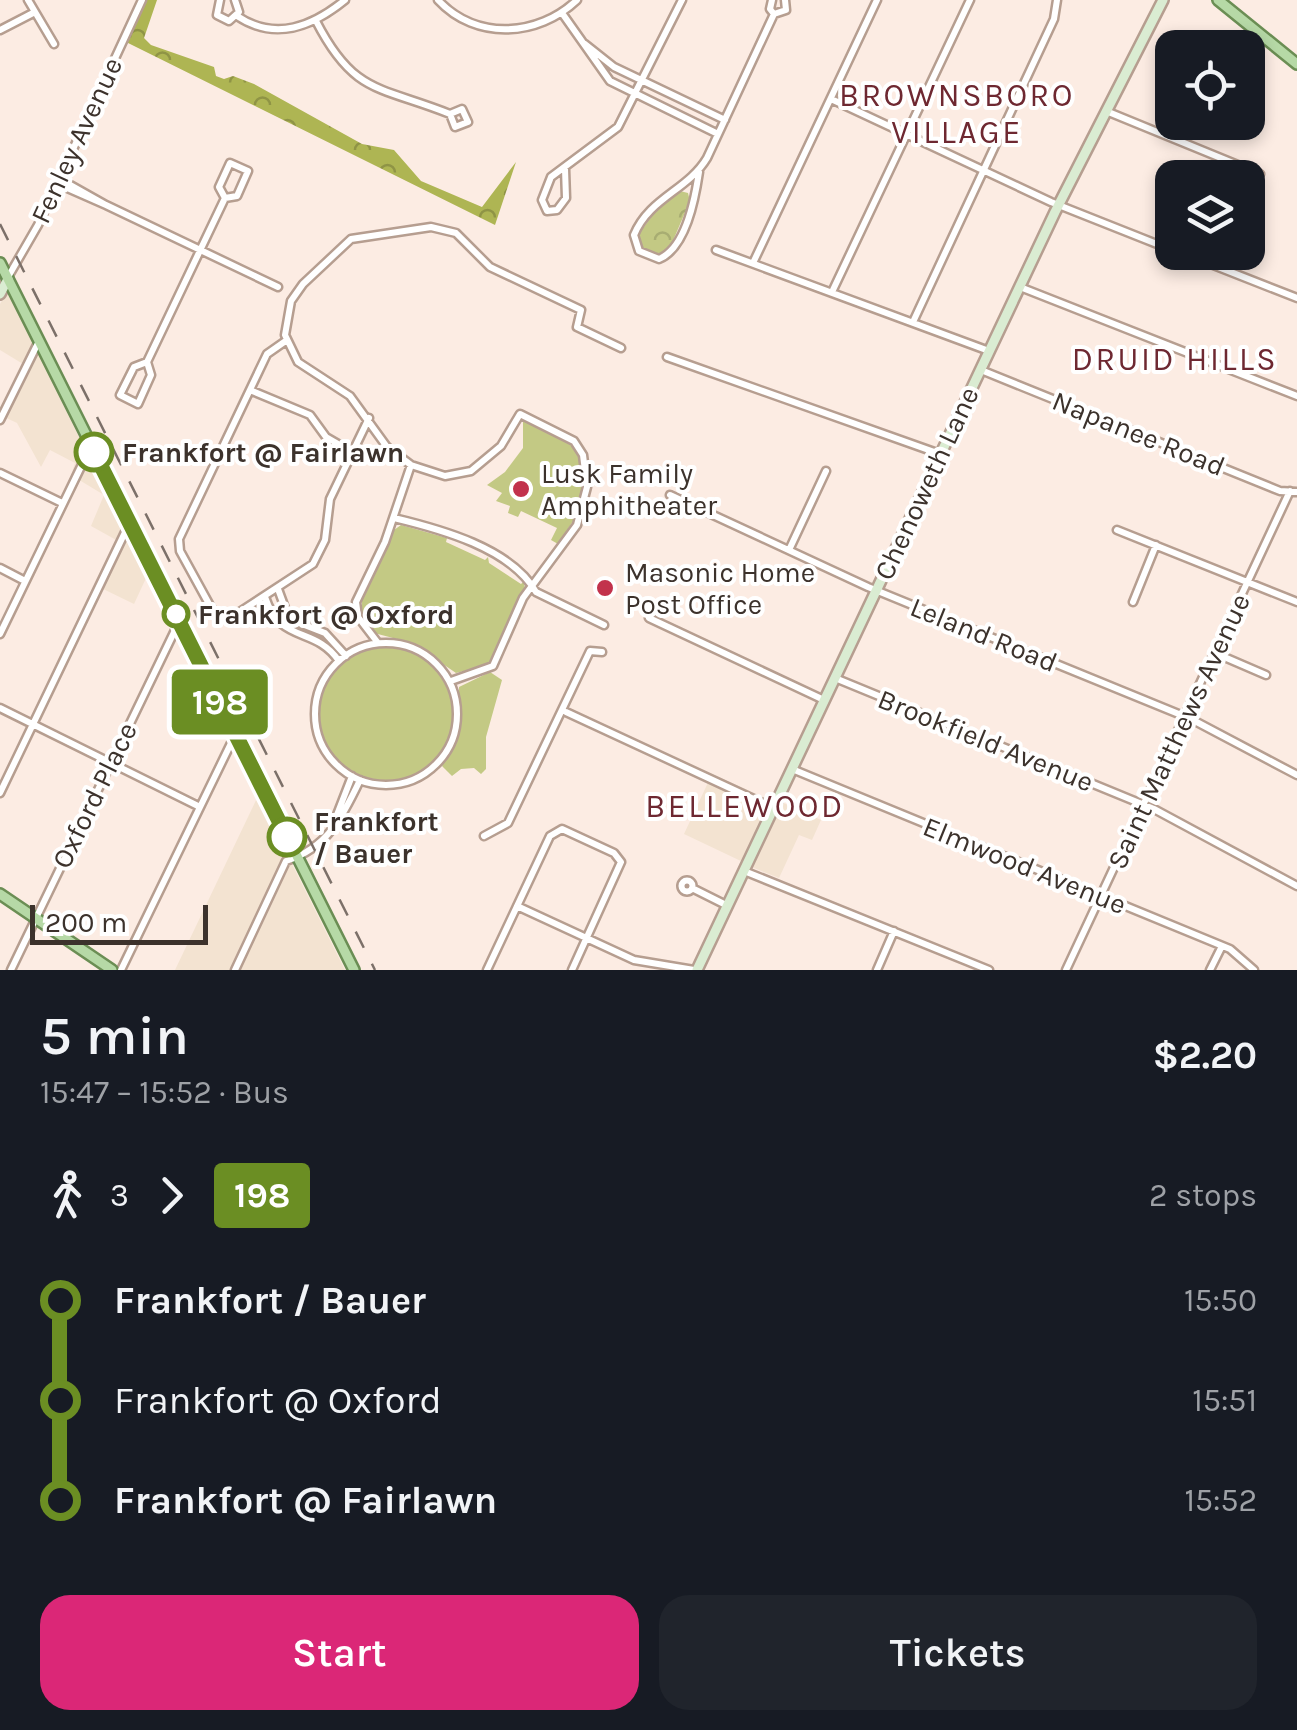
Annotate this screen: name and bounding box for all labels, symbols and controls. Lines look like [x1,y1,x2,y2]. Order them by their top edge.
map controls [1155,30,1265,270]
button: locate [1155,30,1265,140]
street label: Fenley Avenue [24,52,129,228]
district label: BROWNSBORO VILLAGE [839,77,1075,151]
button: layers [1155,160,1265,270]
district label: DRUID HILLS [1072,341,1278,378]
street label: Chenoweth Lane [867,381,986,585]
street label: Napanee Road [1048,384,1230,483]
marker: Frankfort @ Fairlawn [75,433,113,471]
place label: Frankfort @ Fairlawn [122,436,404,469]
place label: Lusk Family Amphitheater [541,457,718,522]
marker: Lusk Family Amphitheater [510,478,532,500]
place label: Masonic Home Post Office [625,556,815,621]
marker: Masonic Home Post Office [594,577,616,599]
street label: Saint Matthews Avenue [1100,588,1257,874]
street label: Leland Road [906,590,1062,679]
place label: Frankfort @ Oxford [198,598,454,631]
marker: Frankfort @ Oxford [163,601,189,627]
line badge: 198 [162,670,278,734]
text: 198 [192,682,248,723]
street label: Brookfield Avenue [873,682,1098,799]
street label: Oxford Place [45,717,144,874]
district label: BELLEWOOD [645,788,845,825]
place label: Frankfort / Bauer [314,805,439,870]
street label: Elmwood Avenue [918,810,1131,921]
marker: Frankfort / Bauer [268,818,306,856]
scale bar [30,900,208,944]
text: 200 m [45,906,127,939]
text: 5 min [40,1004,189,1068]
text: $2.20 [1153,1033,1257,1078]
text: 15:47 – 15:52 · Bus [40,1074,289,1111]
icon: walk [40,1168,95,1223]
icon: forward [144,1168,199,1223]
text: 198 [234,1175,290,1216]
text: 3 [110,1177,129,1214]
text: 2 stops [1149,1177,1257,1214]
text: Frankfort / Bauer [114,1278,426,1323]
text: 15:50 [1184,1282,1257,1319]
text: Frankfort @ Oxford [114,1378,442,1423]
text: 15:51 [1192,1382,1257,1419]
text: Frankfort @ Fairlawn [114,1478,497,1523]
text: 15:52 [1184,1482,1257,1519]
button: Start [40,1595,639,1710]
button: Tickets [659,1595,1257,1710]

